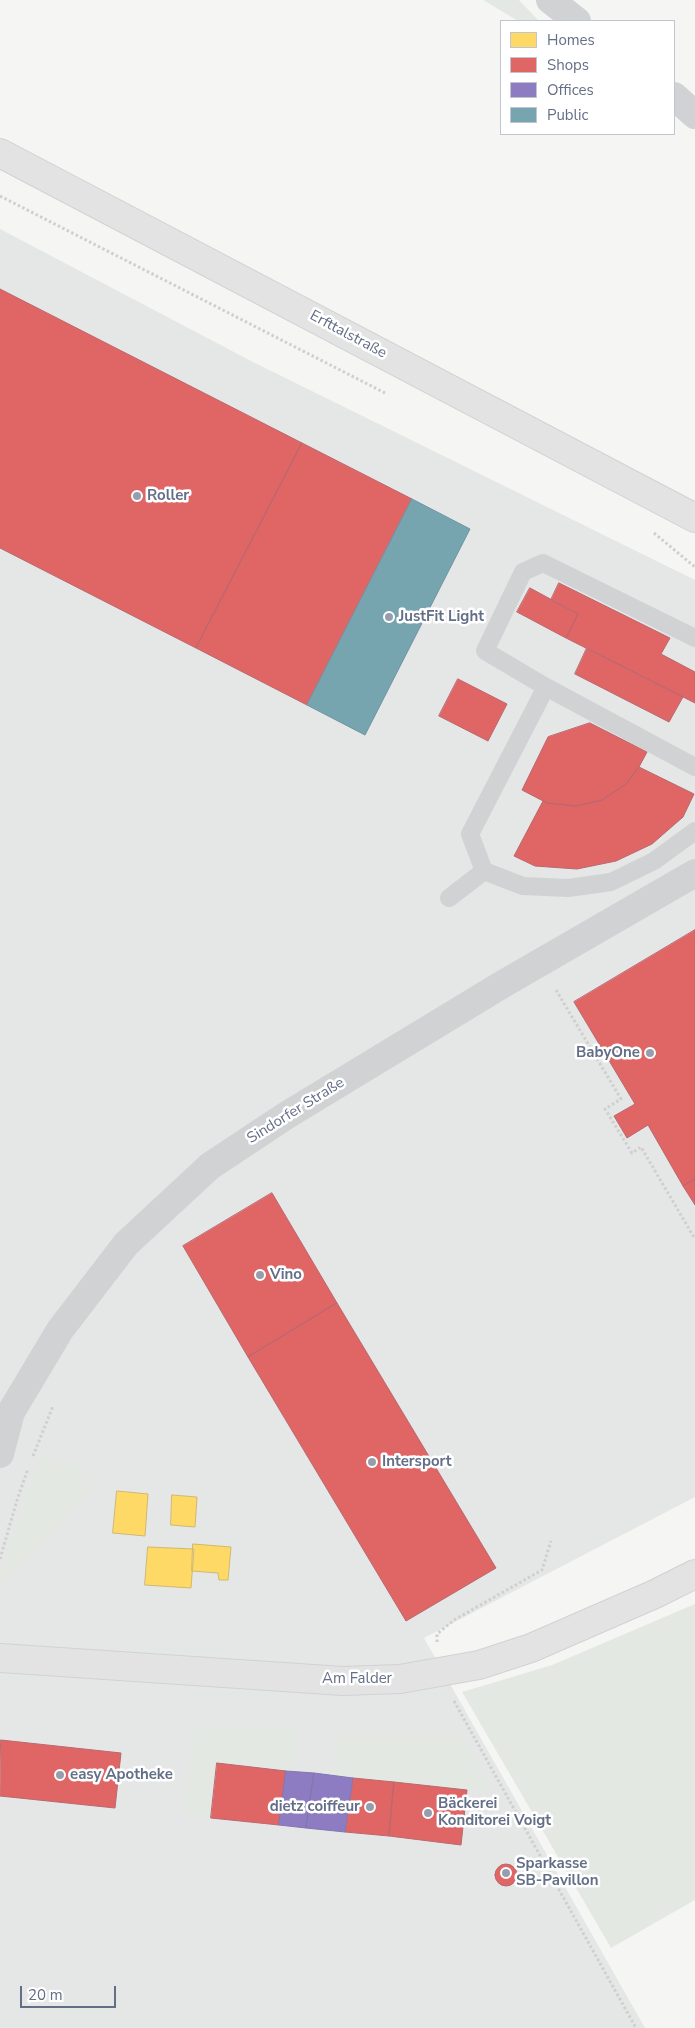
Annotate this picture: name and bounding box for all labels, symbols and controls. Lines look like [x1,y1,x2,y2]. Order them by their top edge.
legend [500,20,675,135]
text: Homes [547,30,595,50]
text: Shops [547,55,589,75]
text: Offices [547,80,594,100]
text: Public [547,105,588,125]
street label: Erfttalstraße [306,307,390,363]
place label: Roller [147,487,189,505]
marker: Roller [131,490,143,502]
place label: JustFit Light [399,608,484,626]
marker: JustFit Light [383,611,395,623]
place label: BabyOne [576,1044,640,1062]
marker: BabyOne [644,1047,656,1059]
street label: Sindorfer Straße [244,1074,348,1148]
place label: Vino [270,1266,302,1284]
marker: Vino [254,1269,266,1281]
place label: Intersport [382,1453,452,1471]
marker: Intersport [366,1456,378,1468]
street label: Am Falder [322,1670,392,1688]
place label: easy Apotheke [70,1766,173,1784]
marker: easy Apotheke [54,1769,66,1781]
place label: Bäckerei Konditorei Voigt [438,1795,551,1830]
place label: dietz coiffeur [270,1798,360,1816]
marker: dietz coiffeur [364,1801,376,1813]
marker: Bäckerei Konditorei Voigt [422,1807,434,1819]
place label: Sparkasse SB-Pavillon [516,1855,599,1890]
marker: Sparkasse SB-Pavillon [500,1867,512,1879]
scale bar [22,1976,119,2008]
text: 20 m [28,1985,63,2005]

